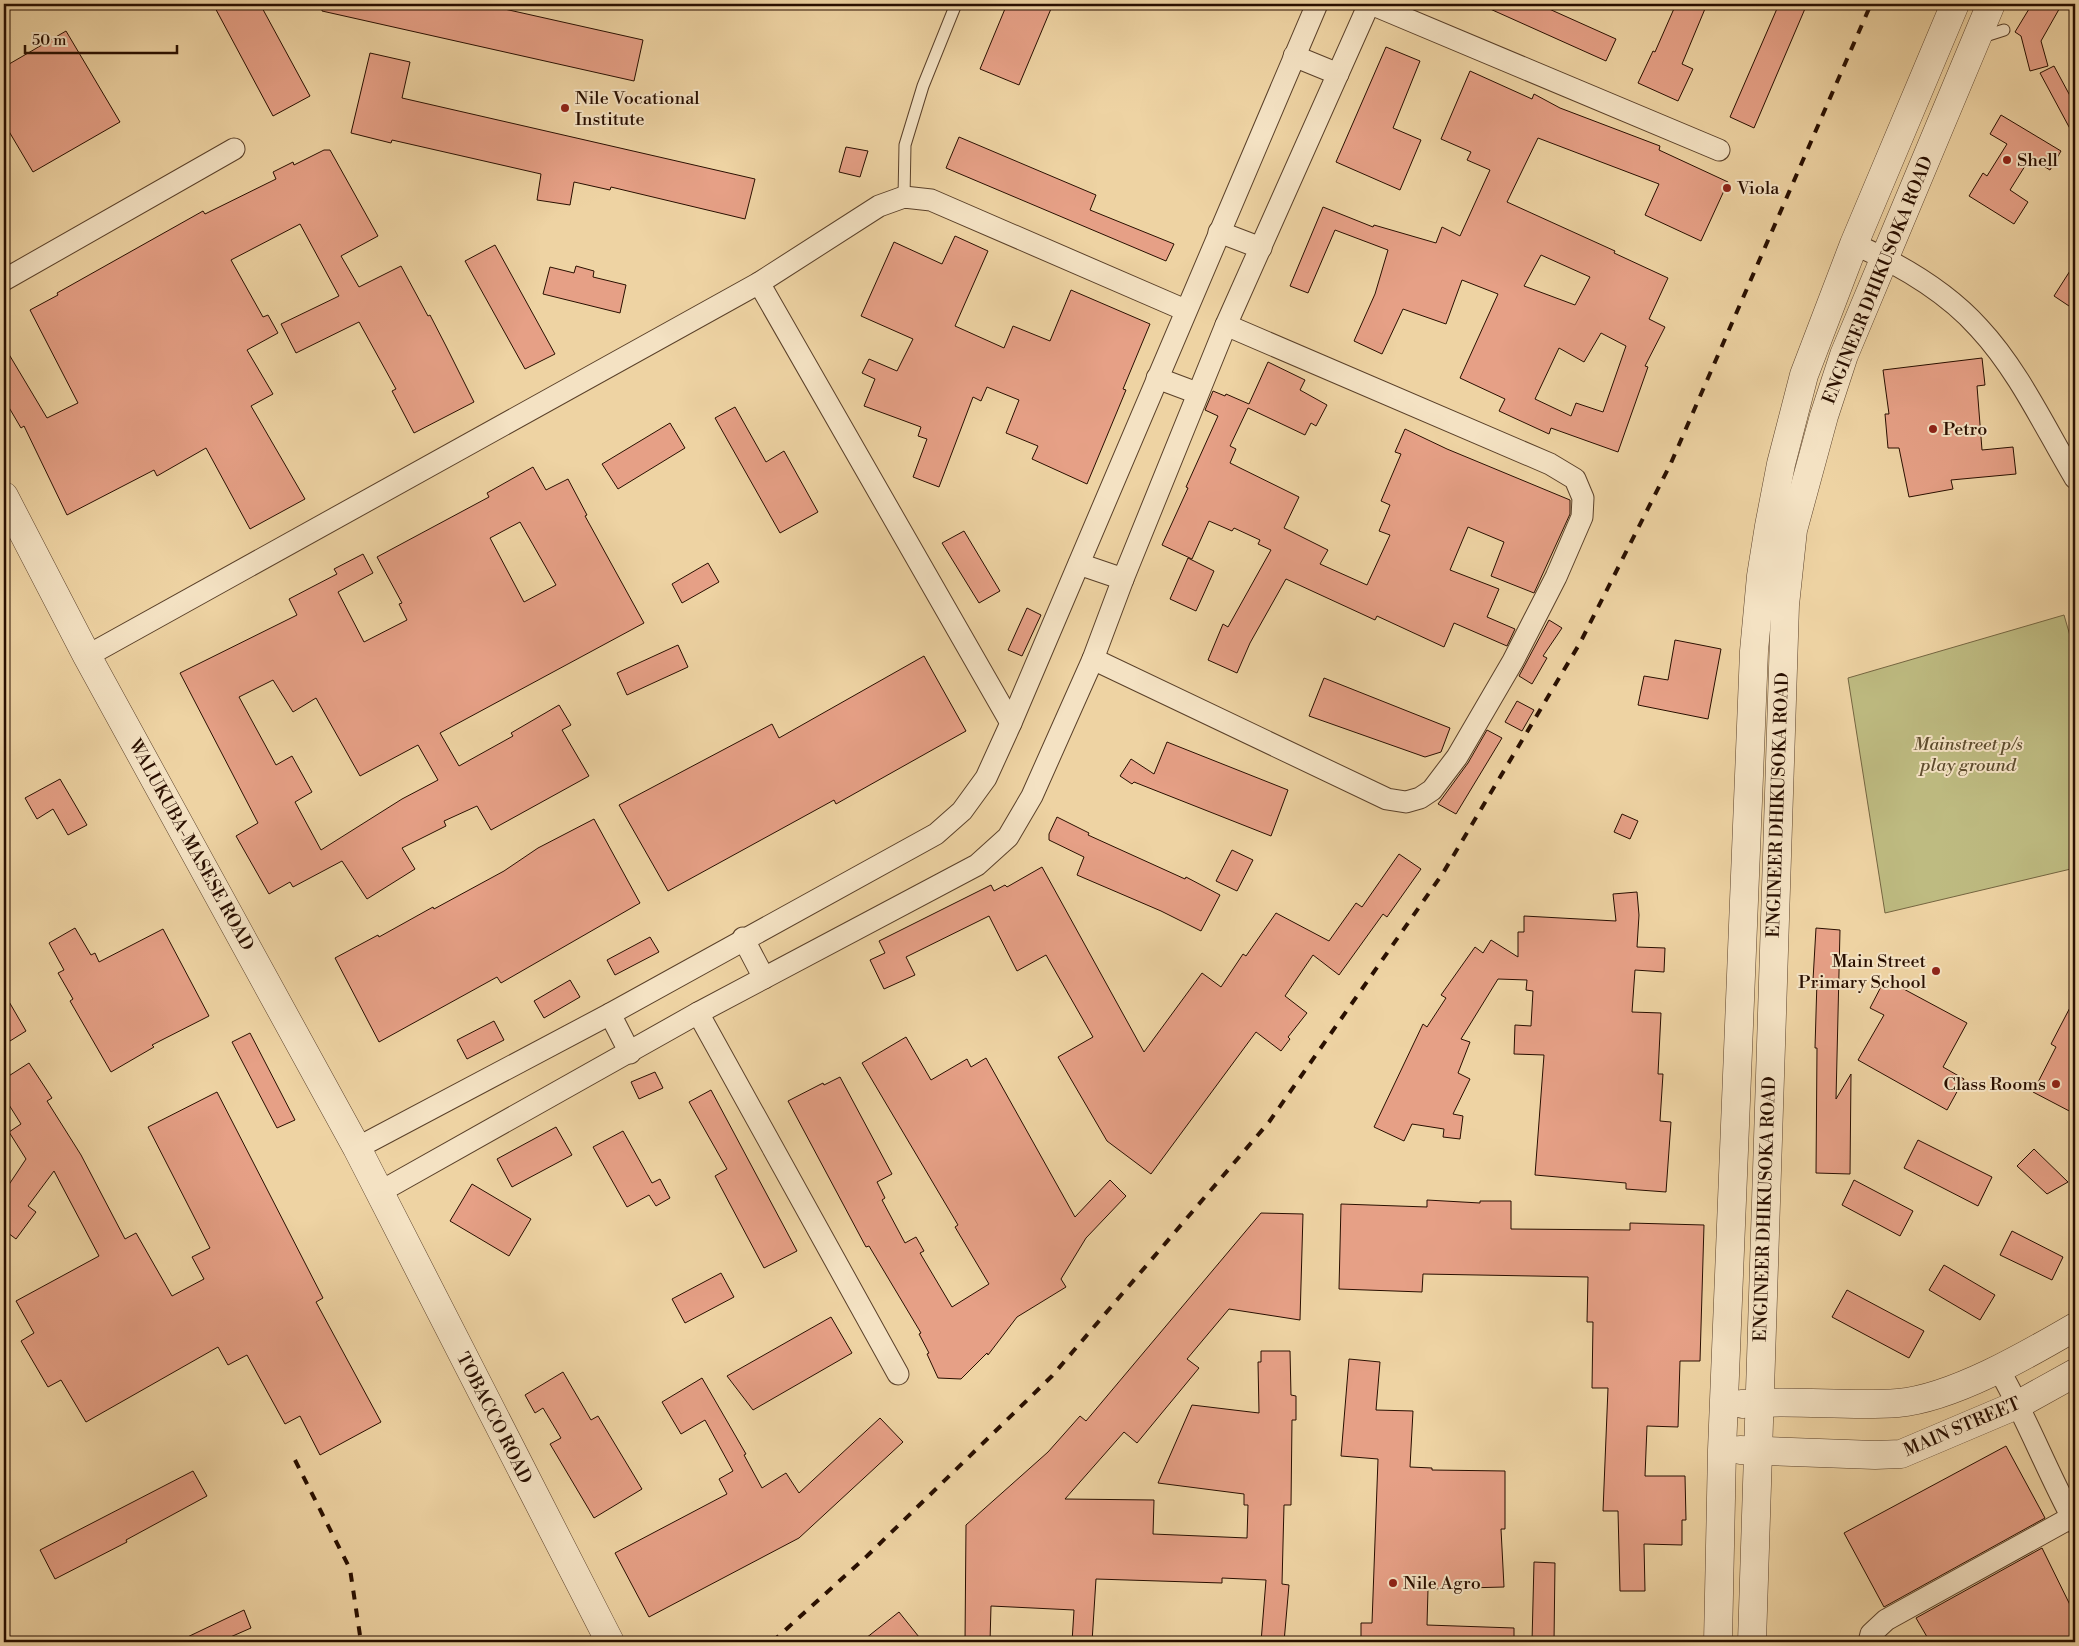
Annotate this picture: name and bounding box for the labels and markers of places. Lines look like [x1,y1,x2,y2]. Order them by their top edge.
place label: Nile Vocational Institute [575,87,700,131]
marker: Nile Vocational Institute [559,102,571,114]
place label: Shell [2017,149,2058,172]
marker: Shell [2001,154,2013,166]
place label: Viola [1736,177,1780,200]
marker: Viola [1721,182,1733,194]
place label: Petro [1943,418,1987,441]
marker: Petro [1927,423,1939,435]
place label: Main Street Primary School [1798,950,1927,994]
marker: Main Street Primary School [1930,965,1942,977]
place label: Class Rooms [1944,1073,2046,1096]
marker: Class Rooms [2050,1078,2062,1090]
place label: Nile Agro [1403,1572,1481,1595]
marker: Nile Agro [1387,1577,1399,1589]

